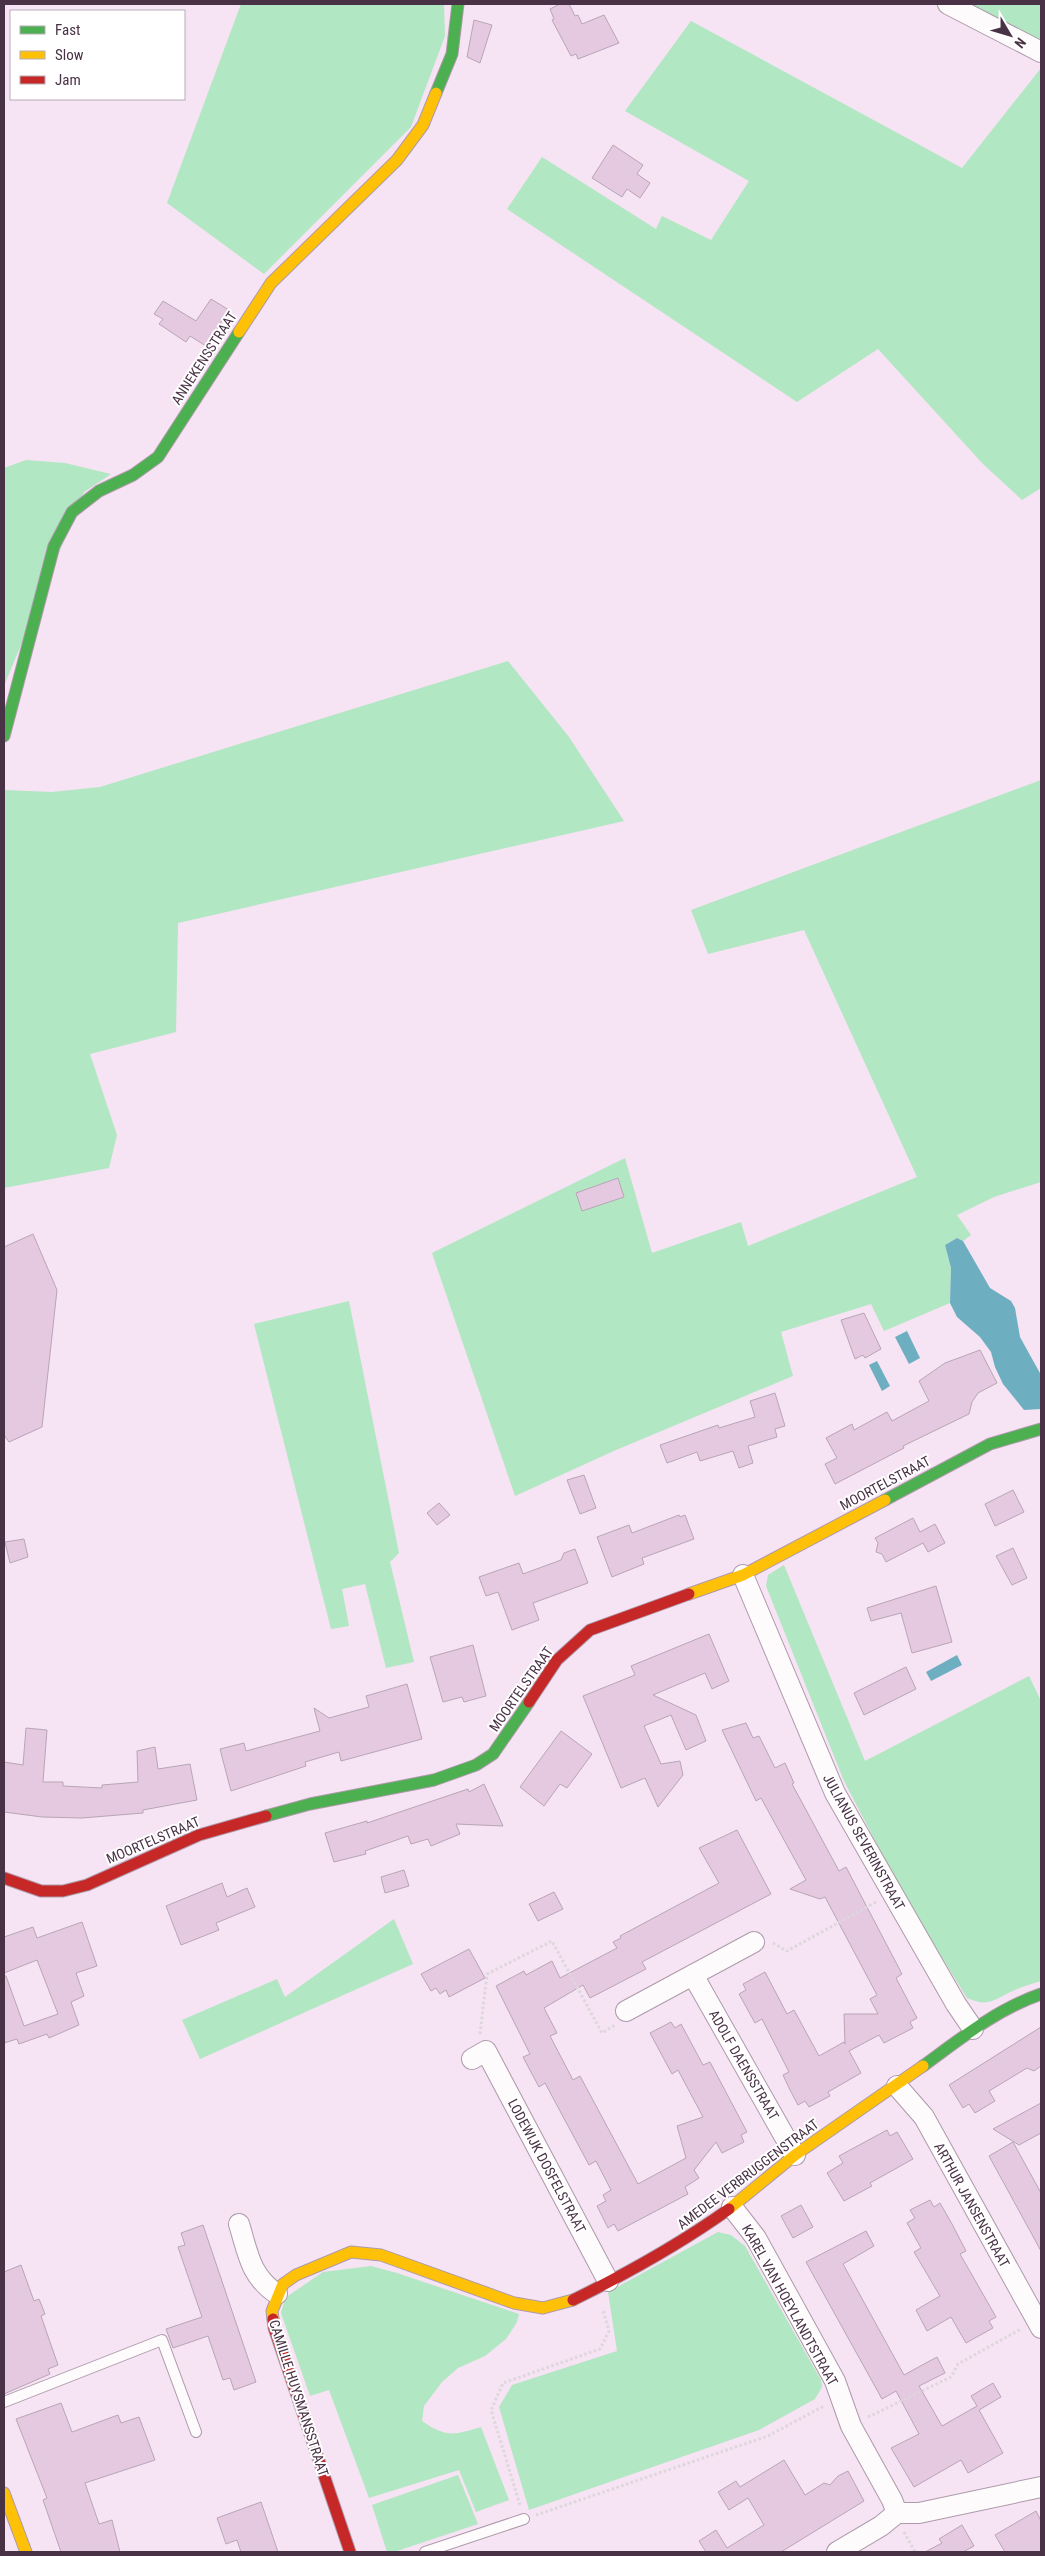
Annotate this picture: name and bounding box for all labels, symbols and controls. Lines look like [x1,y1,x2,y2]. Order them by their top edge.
legend [10,10,185,100]
north arrow [985,10,1035,60]
text: Fast [55,21,80,39]
text: N [1011,35,1029,51]
text: Slow [55,46,84,64]
text: Jam [55,71,81,89]
street label: ANNEKENSSTRAAT [168,309,240,407]
street label: MOORTELSTRAAT [837,1453,933,1513]
street label: MOORTELSTRAAT [486,1644,556,1734]
street label: JULIANUS SEVERINSTRAAT [820,1771,908,1913]
street label: MOORTELSTRAAT [104,1813,202,1867]
street label: ADOLF DAENSSTRAAT [706,2007,782,2123]
street label: LODEWIJK DOSFELSTRAAT [505,2096,589,2236]
street label: AMEDEE VERBRUGGENSTRAAT [674,2116,822,2232]
street label: ARTHUR JANSENSTRAAT [931,2140,1013,2270]
street label: KAREL VAN HOEYLANDTSTRAAT [739,2222,841,2388]
street label: CAMILLE HUYSMANSSTRAAT [266,2318,332,2478]

